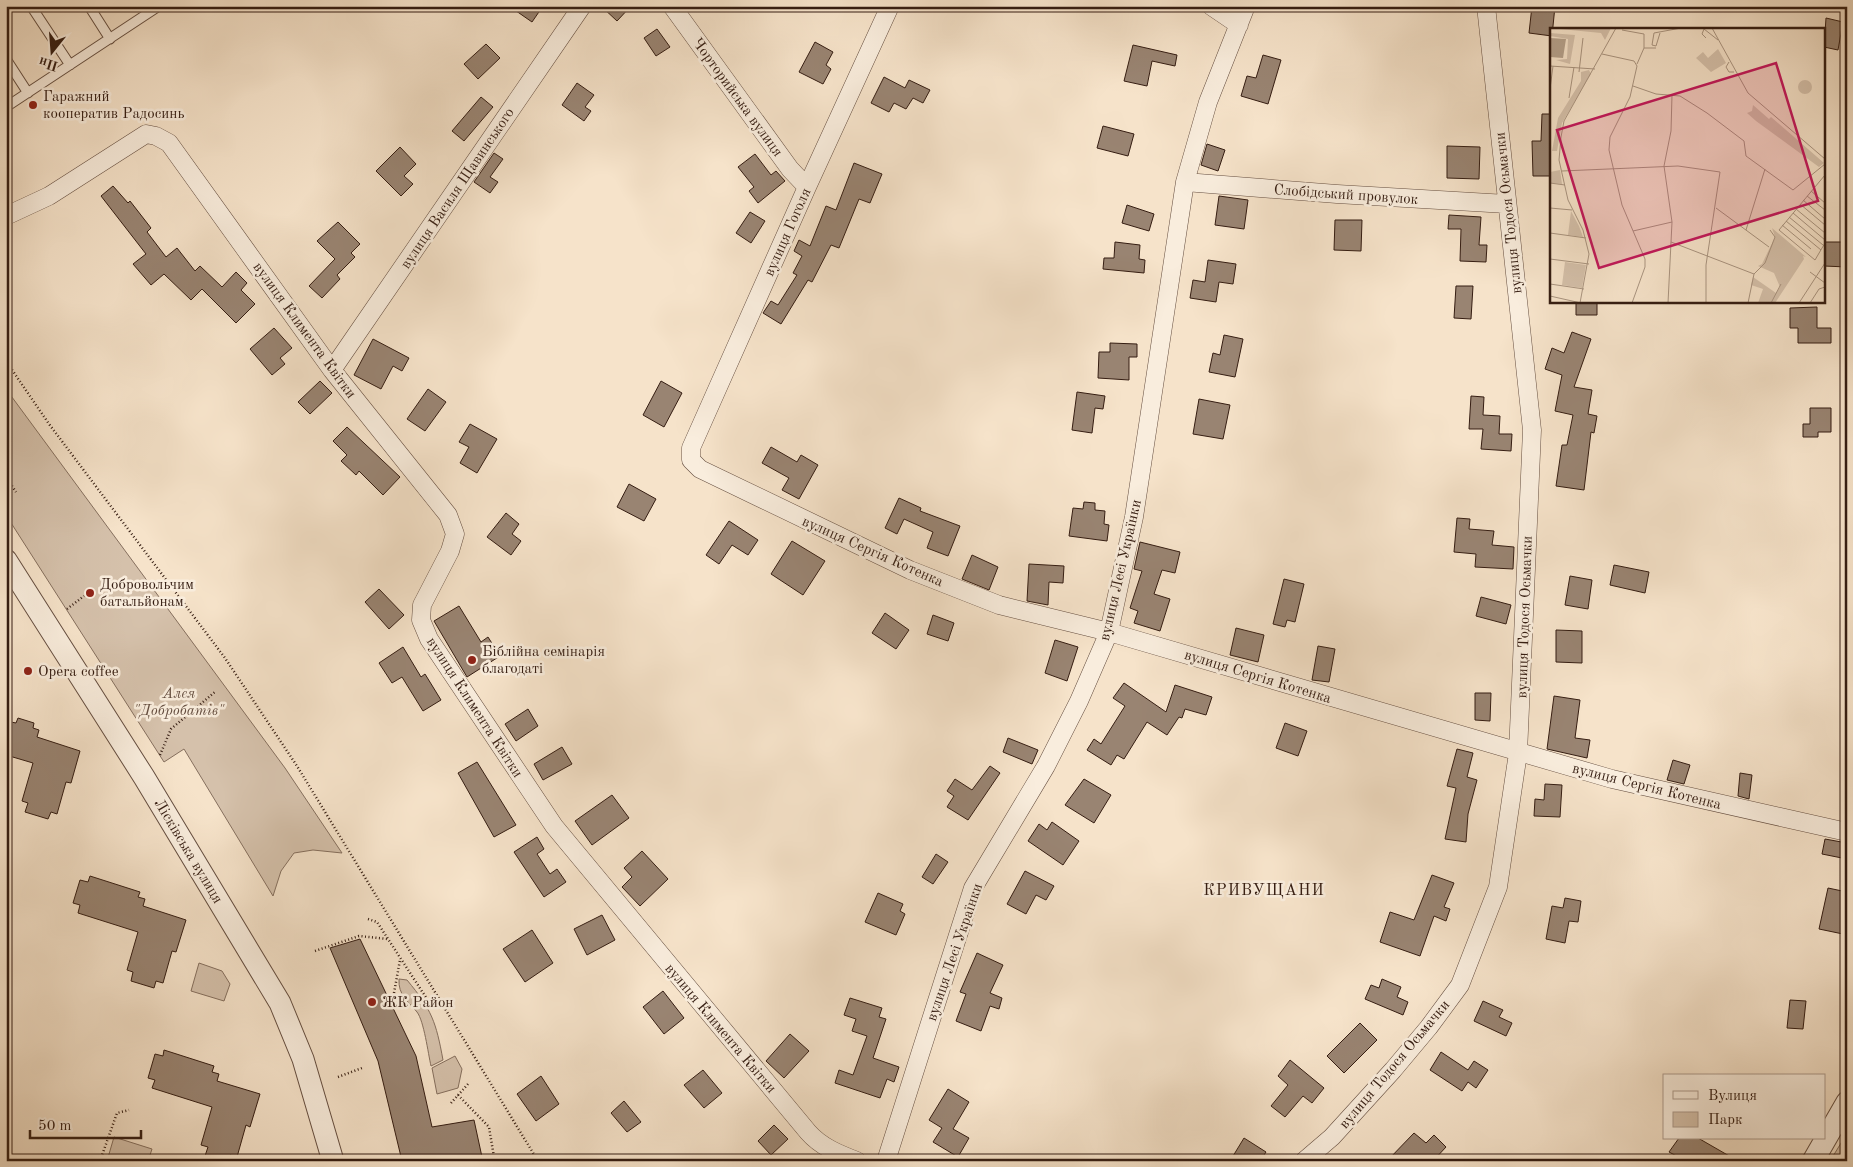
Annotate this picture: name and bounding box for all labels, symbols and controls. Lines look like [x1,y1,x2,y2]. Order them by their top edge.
north arrow [28,28,78,78]
inset map [1550,28,1826,302]
street label: Чорторийська вулиця [689,36,785,160]
text: Пн [37,54,60,73]
place label: Гаражний кооператив Радосинь [43,90,184,122]
marker: Гаражний кооператив Радосинь [27,99,39,111]
street label: вулиця Василя Щавинського [399,106,518,272]
street label: вулиця Тодося Осьмачки [1494,131,1525,294]
street label: Слобідський провулок [1273,183,1419,208]
street label: вулиця Гоголя [762,186,815,279]
street label: вулиця Климента Квітки [250,260,358,402]
street label: вулиця Лесі Українки [1098,498,1145,642]
street label: вулиця Сергія Котенка [799,514,946,591]
street label: вулиця Тодося Осьмачки [1515,536,1536,699]
place label: Добровольчим батальйонам [100,578,194,610]
marker: Добровольчим батальйонам [84,587,96,599]
street label: вулиця Климента Квітки [423,635,525,781]
place label: Біблійна семінарія благодаті [482,645,605,677]
street label: вулиця Сергія Котенка [1182,648,1333,707]
marker: Біблійна семінарія благодаті [466,654,478,666]
marker: Opera coffee [22,665,34,677]
place label: Opera coffee [38,665,119,680]
park label: Алея "Добробатів" [134,687,225,719]
street label: вулиця Сергія Котенка [1571,762,1723,813]
street label: Лісківська вулиця [151,797,225,907]
street label: вулиця Лесі Українки [925,882,986,1023]
district label: КРИВУЩАНИ [1203,883,1325,899]
street label: вулиця Климента Квітки [661,961,778,1097]
marker: ЖК Район [366,996,378,1008]
place label: ЖК Район [382,996,454,1011]
street label: вулиця Тодося Осьмачки [1337,998,1453,1132]
legend [1663,1074,1826,1140]
text: Вулиця [1708,1089,1757,1104]
scale bar [30,1107,141,1139]
text: Парк [1708,1113,1743,1128]
text: 50 m [38,1119,72,1134]

